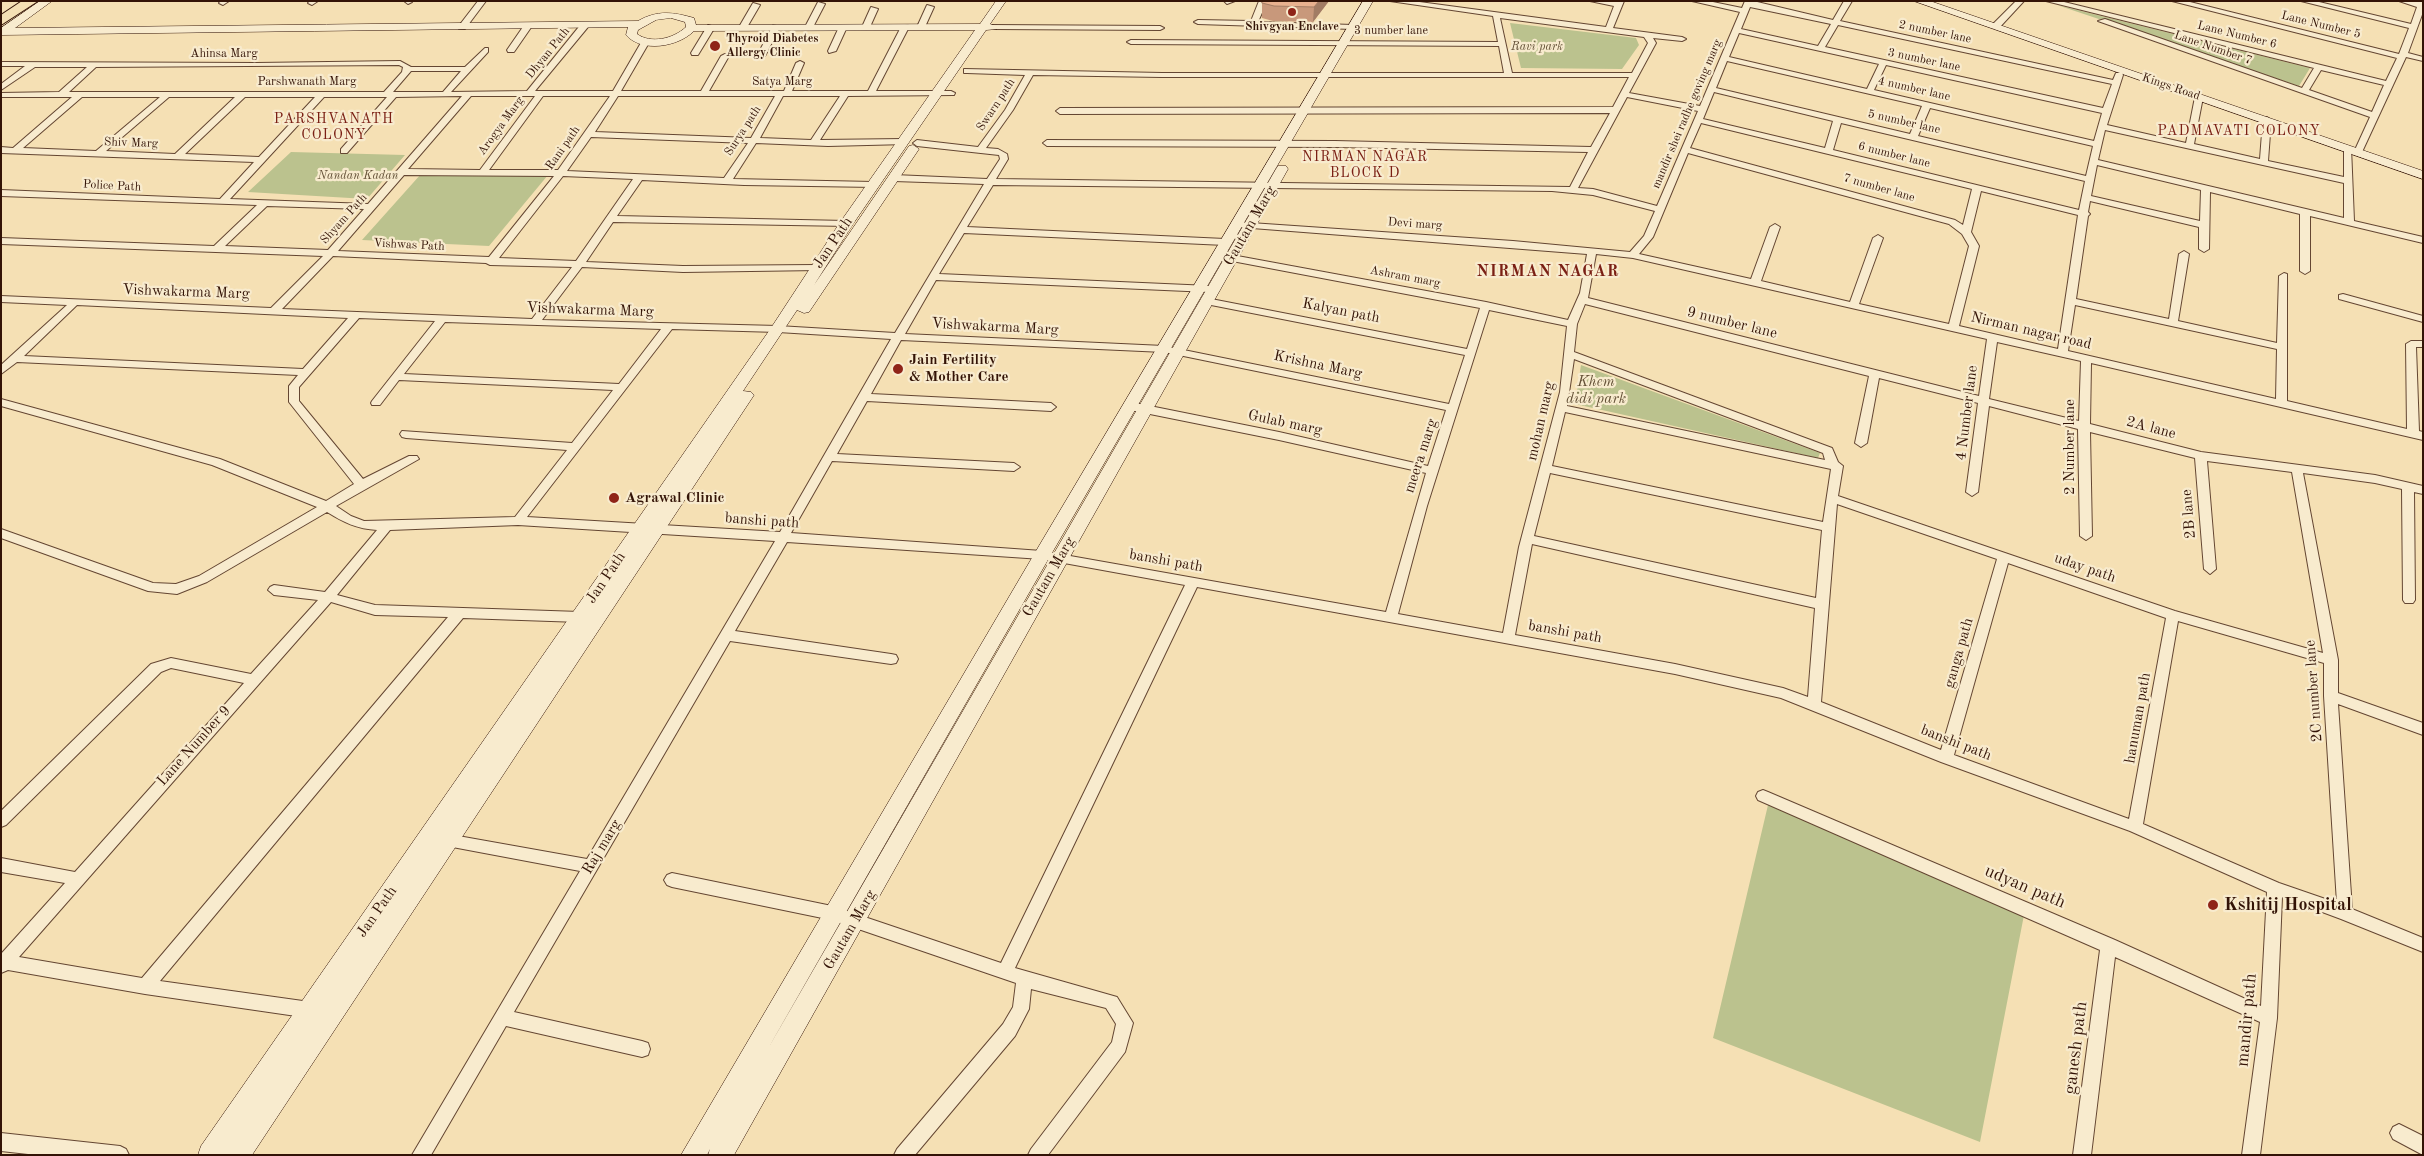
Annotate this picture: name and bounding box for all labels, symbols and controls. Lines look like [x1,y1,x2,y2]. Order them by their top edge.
marker: Shivgyan Enclave [1286,6,1298,18]
street label: Lane Number 5 [2280,8,2362,42]
street label: 2 number lane [1897,17,1973,47]
street label: Lane Number 6 [2196,18,2278,52]
place label: Shivgyan Enclave [1245,20,1339,34]
street label: Dhyan Path [523,24,573,82]
street label: 3 number lane [1354,24,1428,38]
street label: Lane Number 7 [2172,28,2254,68]
place label: Thyroid Diabetes Allergy Clinic [726,32,818,60]
street label: mandir shei radhe goving marg [1649,37,1725,191]
marker: Thyroid Diabetes Allergy Clinic [708,39,722,53]
park label: Ravi park [1511,40,1563,54]
street label: 3 number lane [1886,45,1962,75]
street label: Ahinsa Marg [190,47,258,61]
street label: Kings Road [2140,70,2202,104]
street label: 4 number lane [1876,74,1952,104]
street label: Parshwanath Marg [258,75,356,89]
street label: Satya Marg [752,75,812,89]
street label: Swarn path [974,76,1018,134]
street label: Arogya Marg [475,94,527,158]
street label: Surya path [721,103,765,159]
street label: 5 number lane [1866,107,1942,137]
district label: PARSHVANATH COLONY [272,111,396,144]
street label: Rani path [543,123,583,173]
district label: PADMAVATI COLONY [2155,123,2323,139]
street label: Shiv Marg [104,135,158,151]
street label: 6 number lane [1856,139,1932,171]
district label: NIRMAN NAGAR BLOCK D [1300,149,1430,182]
park label: Nandan Kadan [318,169,398,183]
street label: 7 number lane [1842,171,1916,205]
street label: Police Path [82,177,142,195]
street label: Gautam Marg [1220,183,1280,269]
street label: Shyam Path [318,191,370,247]
street label: Jan Path [809,214,857,272]
street label: Devi marg [1387,215,1443,233]
street label: Vishwas Path [373,236,445,254]
district label: NIRMAN NAGAR [1475,262,1621,282]
street label: Ashram marg [1369,263,1441,291]
street label: Vishwakarma Marg [122,281,250,303]
street label: Kalyan path [1301,295,1381,327]
street label: Vishwakarma Marg [526,299,654,321]
street label: 9 number lane [1685,303,1779,343]
street label: Nirman nagar road [1969,308,2093,354]
street label: Vishwakarma Marg [931,315,1059,339]
street label: Krishna Marg [1272,347,1364,383]
place label: Jain Fertility & Mother Care [909,351,1009,386]
marker: Jain Fertility & Mother Care [891,362,905,376]
street label: 4 Number lane [1952,364,1982,462]
park label: Khem didi park [1566,373,1626,408]
street label: mohan marg [1523,380,1559,462]
street label: 2 Number lane [2061,399,2079,495]
street label: Gulab marg [1246,406,1324,440]
street label: 2A lane [2124,413,2178,443]
street label: meera marg [1401,417,1441,495]
street label: 2B lane [2178,488,2200,540]
place label: Agrawal Clinic [625,489,725,507]
marker: Agrawal Clinic [607,491,621,505]
street label: banshi path [724,509,800,533]
street label: Gautam Marg [1019,534,1079,620]
street label: banshi path [1128,546,1204,576]
street label: Jan Path [582,549,630,607]
street label: uday path [2052,549,2118,587]
street label: ganga path [1940,616,1978,690]
street label: banshi path [1527,617,1603,647]
street label: 2C number lane [2301,639,2327,743]
street label: hanuman path [2121,671,2155,765]
street label: Lane Number 9 [153,702,235,790]
street label: banshi path [1918,721,1994,765]
street label: Raj marg [579,816,625,878]
street label: udyan path [1981,860,2069,914]
street label: Jan Path [353,883,401,941]
street label: Gautam Marg [820,887,880,973]
place label: Kshitij Hospital [2224,894,2352,916]
marker: Kshitij Hospital [2206,898,2220,912]
street label: mandir path [2232,972,2262,1068]
street label: ganesh path [2060,1000,2092,1096]

